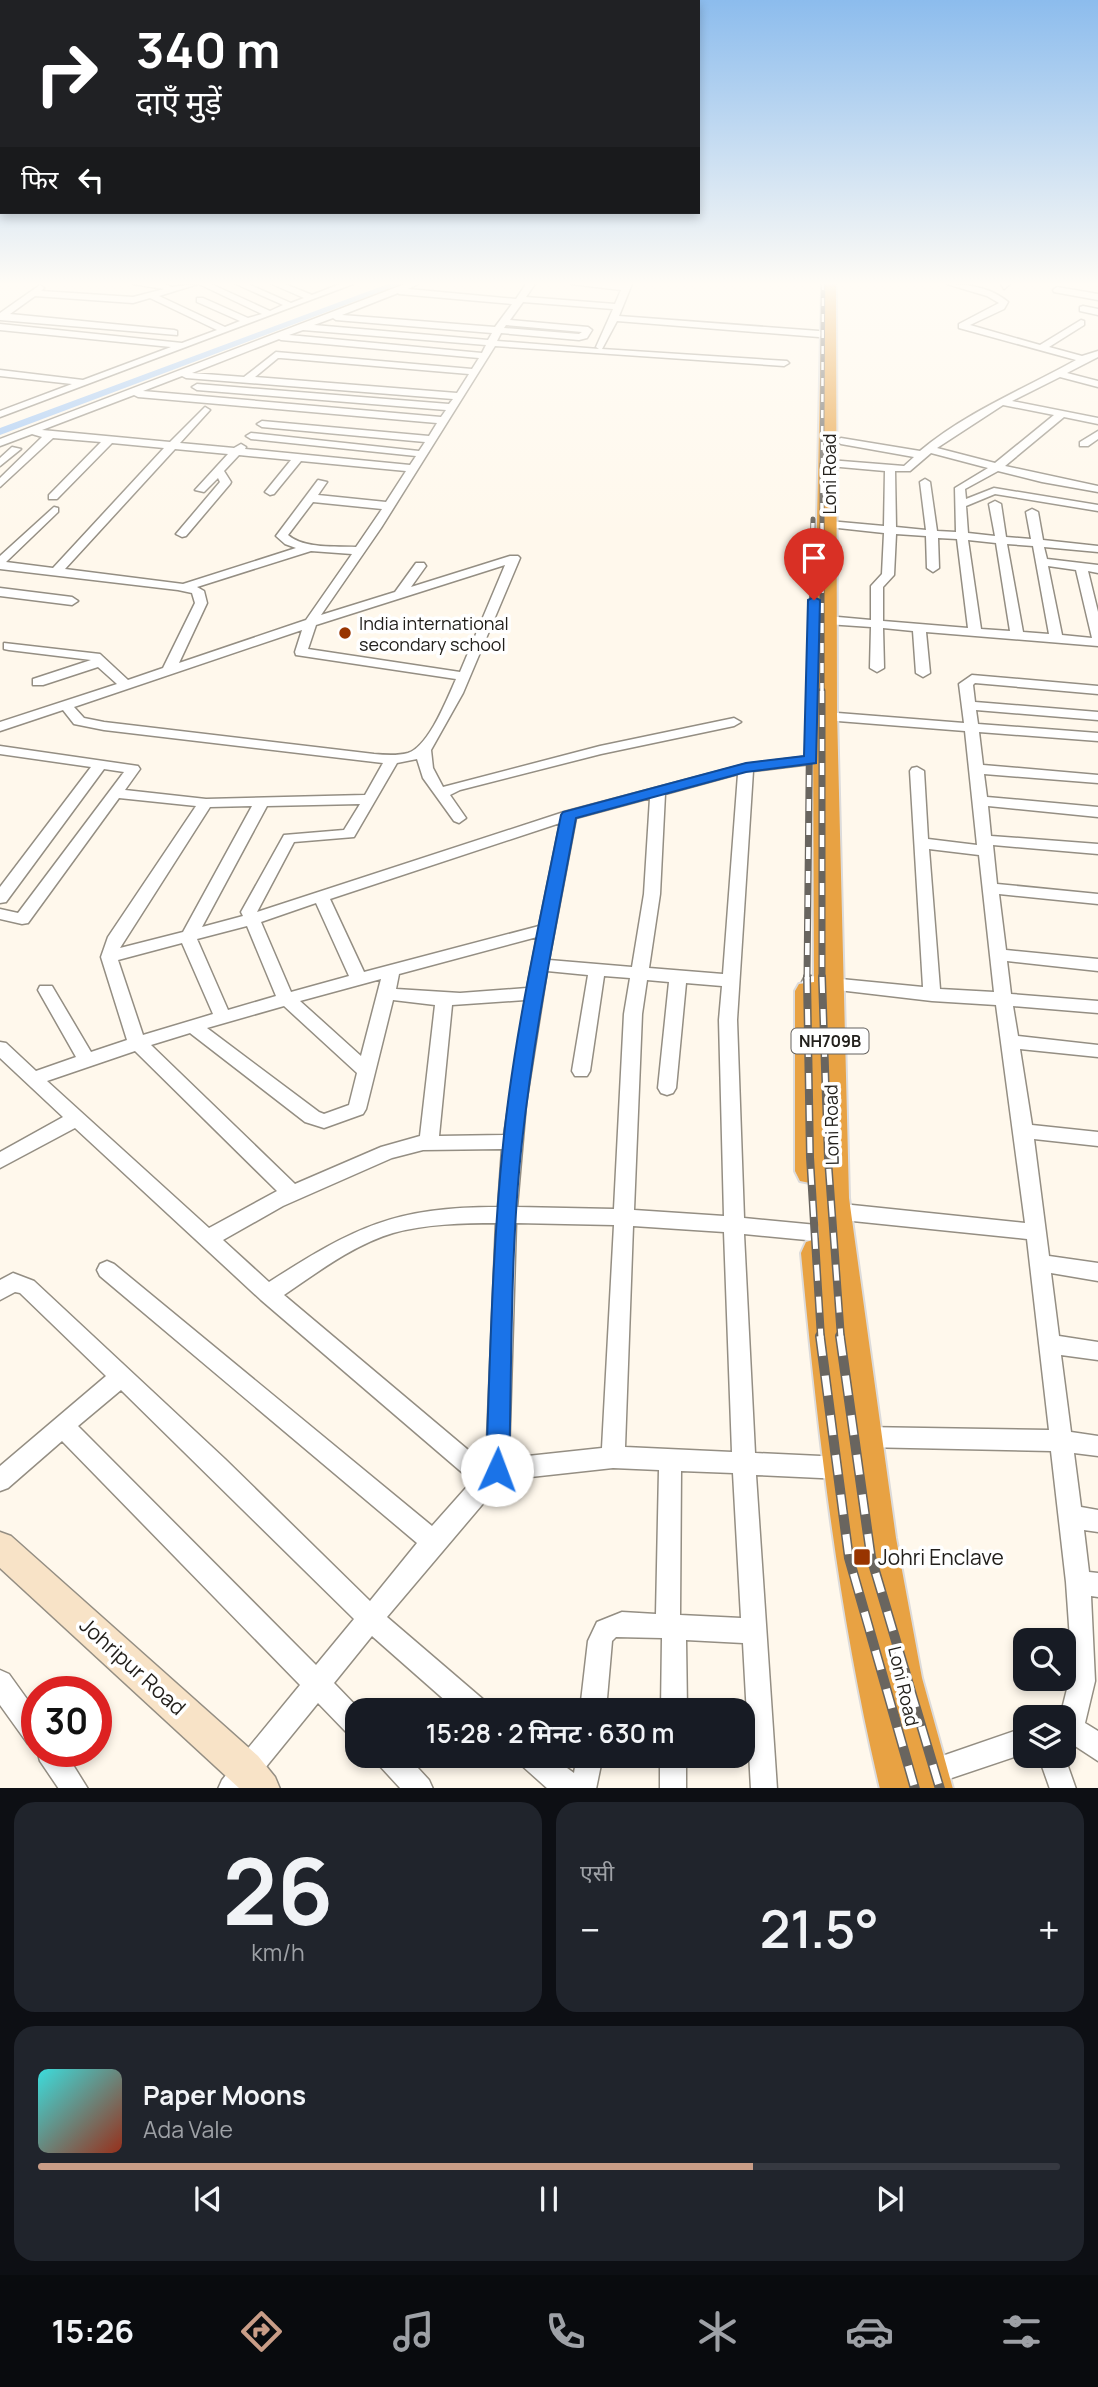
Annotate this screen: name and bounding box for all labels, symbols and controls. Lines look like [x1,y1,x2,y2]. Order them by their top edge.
text: 340 m [136,16,280,83]
icon: right [21,28,112,119]
text: दाएँ मुड़ें [136,80,222,124]
text: फिर [21,161,58,197]
icon: left [72,161,110,199]
street label: Loni Road [817,434,841,515]
pin [784,528,844,600]
icon: arrive [795,539,833,577]
place label: India international secondary school [359,611,509,656]
marker: India international secondary school [337,625,353,641]
road number: NH709B [792,1028,868,1054]
street label: Loni Road [818,1084,844,1166]
position arrow [460,1433,534,1507]
place label: Johri Enclave [878,1543,1004,1571]
marker: Johri Enclave [852,1547,872,1567]
street label: Johripur Road [74,1611,192,1721]
map controls [1013,1628,1076,1768]
button: search [1013,1628,1076,1691]
street label: Loni Road [883,1644,925,1728]
speed limit sign: 30 [21,1676,112,1767]
button: layers [1013,1705,1076,1768]
text: 15:28 · 2 मिनट · 630 m [426,1715,674,1751]
text: 26 [223,1828,333,1952]
text: एसी [580,1856,614,1888]
text: 21.5° [760,1893,879,1964]
text: − [580,1903,601,1955]
text: + [1038,1903,1060,1955]
text: km/h [251,1936,305,1968]
text: Paper Moons [143,2077,306,2113]
text: Ada Vale [143,2113,233,2145]
icon: previous [189,2180,227,2218]
icon: pause [530,2180,568,2218]
icon: next [871,2180,909,2218]
icon: directions [237,2307,286,2356]
icon: music [389,2307,438,2356]
icon: phone [541,2307,590,2356]
icon: climate [693,2307,742,2356]
icon: car [845,2307,894,2356]
icon: filters [997,2307,1046,2356]
text: 15:26 [52,2309,134,2353]

